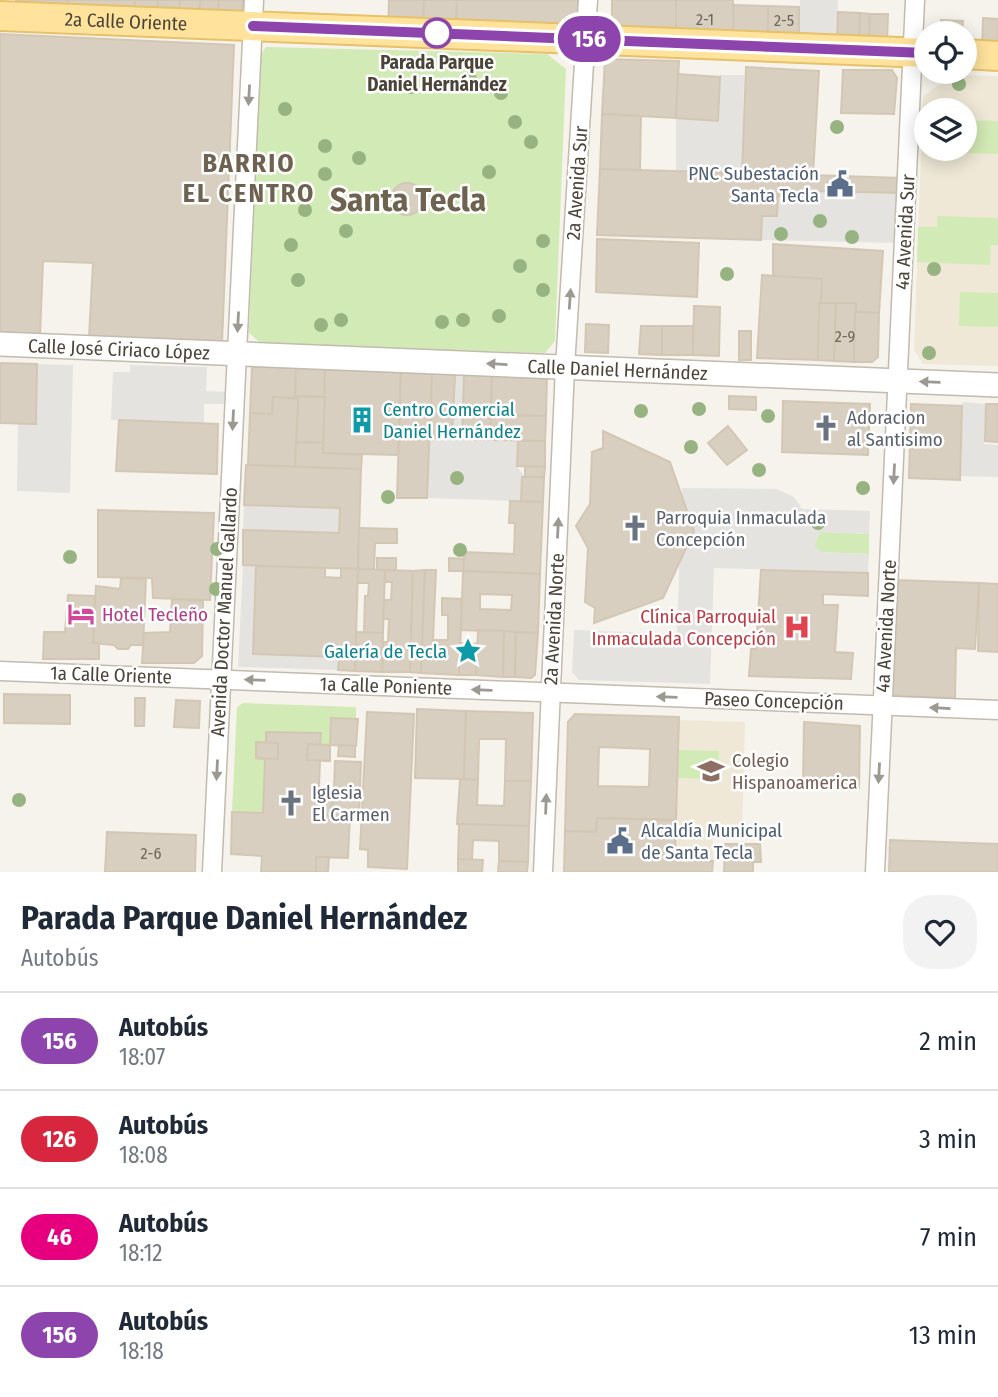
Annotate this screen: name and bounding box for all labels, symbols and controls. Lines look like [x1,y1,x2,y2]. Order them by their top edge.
street label: 2a Calle Oriente [64,7,188,35]
house number: 2-1 [696,10,714,29]
house number: 2-5 [774,11,794,30]
line badge: 156 [549,16,629,62]
marker: Parada Parque Daniel Hernández [422,18,452,48]
map controls [914,21,977,161]
button: locate [914,21,977,84]
text: 156 [572,25,606,53]
place label: Parada Parque Daniel Hernández [367,51,507,96]
one-way arrow [244,84,255,106]
button: layers [914,98,977,161]
street label: 2a Avenida Sur [562,125,592,241]
district label: BARRIO EL CENTRO [183,148,315,209]
place label: PNC Subestación Santa Tecla [688,162,819,207]
public building icon: PNC Subestación Santa Tecla [825,169,855,199]
street label: 4a Avenida Sur [890,173,920,290]
district label: Santa Tecla [330,180,486,220]
one-way arrow [565,288,576,310]
one-way arrow [232,311,243,333]
house number: 2-9 [835,327,856,346]
street label: Calle José Ciriaco López [28,334,211,364]
street label: Calle Daniel Hernández [527,354,708,385]
one-way arrow [486,358,508,369]
one-way arrow [919,377,941,388]
place label: Centro Comercial Daniel Hernández [383,398,521,443]
building icon: Centro Comercial Daniel Hernández [347,405,377,435]
place label: Adoracion al Santisimo [847,406,943,451]
one-way arrow [228,410,239,432]
church icon: Adoracion al Santisimo [811,413,841,443]
one-way arrow [888,463,899,485]
street label: Avenida Doctor Manuel Gallardo [206,487,242,737]
place label: Parroquia Inmaculada Concepción [656,506,826,551]
church icon: Parroquia Inmaculada Concepción [620,513,650,543]
one-way arrow [553,516,564,538]
street label: 2a Avenida Norte [539,552,569,686]
street label: 4a Avenida Norte [871,559,901,693]
hotel icon: Hotel Tecleño [66,599,96,629]
place label: Hotel Tecleño [102,603,208,626]
place label: Clínica Parroquial Inmaculada Concepción [592,605,776,650]
hospital icon: Clínica Parroquial Inmaculada Concepción [782,612,812,642]
place icon: Galería de Tecla [453,636,483,666]
place label: Galería de Tecla [324,640,447,663]
street label: 1a Calle Oriente [50,661,172,689]
street label: 1a Calle Poniente [319,672,453,700]
one-way arrow [244,675,266,686]
one-way arrow [471,684,493,695]
street label: Paseo Concepción [704,687,844,715]
one-way arrow [656,691,678,703]
one-way arrow [929,702,951,713]
place label: Colegio Hispanoamerica [732,749,857,794]
school or university icon: Colegio Hispanoamerica [696,756,726,786]
one-way arrow [211,759,222,781]
one-way arrow [874,762,885,784]
place label: Iglesia El Carmen [312,781,390,826]
church icon: Iglesia El Carmen [276,788,306,818]
one-way arrow [540,793,551,815]
place label: Alcaldía Municipal de Santa Tecla [641,819,782,864]
public building icon: Alcaldía Municipal de Santa Tecla [605,826,635,856]
house number: 2-6 [141,844,162,863]
button: heart [903,895,977,969]
text: Parada Parque Daniel Hernández [21,898,467,938]
text: Autobús [21,944,99,972]
text: Autobús [119,1012,208,1043]
text: 2 min [919,1026,977,1057]
text: 156 [42,1027,77,1055]
text: 18:07 [119,1043,165,1071]
text: Autobús [119,1110,208,1141]
text: 3 min [919,1124,977,1155]
text: 126 [43,1125,76,1153]
text: 18:08 [119,1141,168,1169]
text: Autobús [119,1208,208,1239]
text: 7 min [920,1222,977,1253]
text: 46 [47,1223,72,1251]
text: 18:12 [119,1239,163,1267]
text: Autobús [119,1306,208,1337]
text: 13 min [909,1320,977,1351]
text: 156 [42,1321,77,1349]
text: 18:18 [119,1337,164,1365]

